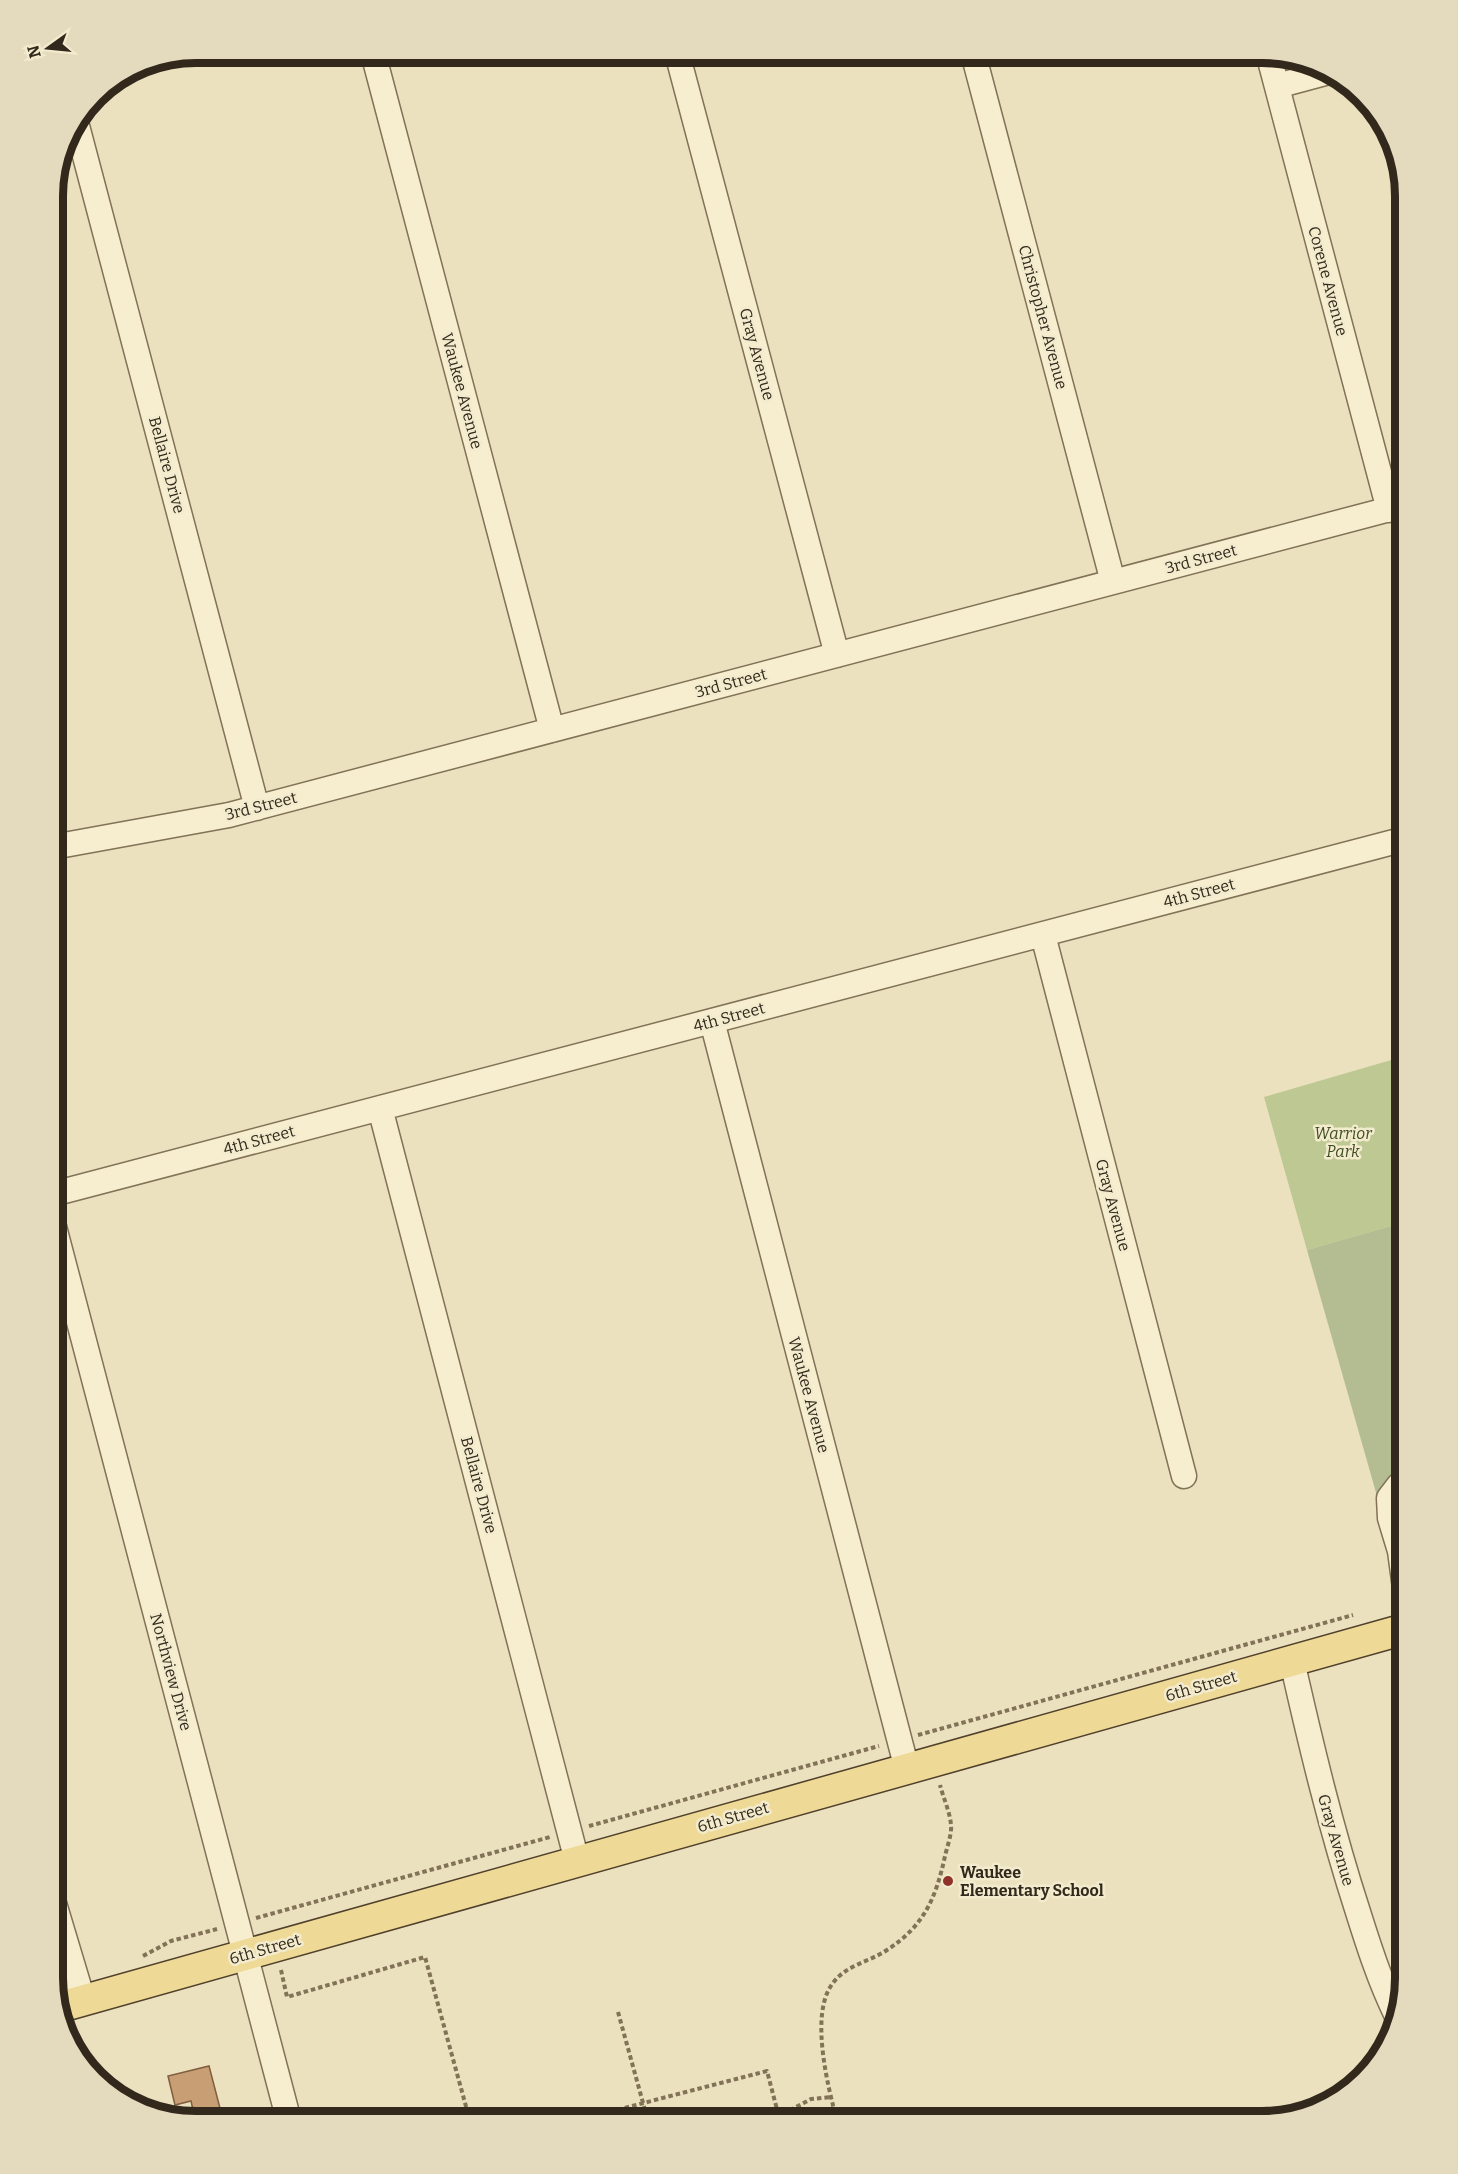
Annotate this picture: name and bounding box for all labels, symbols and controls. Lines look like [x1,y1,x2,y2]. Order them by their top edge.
north arrow [18,18,78,78]
text: N [23,43,45,60]
street label: Corene Avenue [1304,224,1352,338]
street label: Christopher Avenue [1015,243,1071,391]
street label: Gray Avenue [736,306,778,402]
street label: Waukee Avenue [437,331,487,451]
street label: Bellaire Drive [145,414,189,516]
street label: 3rd Street [1163,540,1239,578]
street label: 3rd Street [693,664,769,702]
street label: 3rd Street [223,788,299,824]
street label: 4th Street [1161,874,1237,912]
street label: 4th Street [691,998,767,1036]
street label: 4th Street [221,1121,297,1159]
park label: Warrior Park [1314,1124,1373,1161]
street label: Gray Avenue [1092,1157,1134,1253]
street label: Waukee Avenue [784,1335,834,1455]
street label: Bellaire Drive [457,1434,501,1536]
street label: Northview Drive [146,1611,196,1733]
street label: 6th Street [1163,1667,1239,1705]
street label: Gray Avenue [1314,1792,1358,1888]
street label: 6th Street [695,1798,771,1836]
place label: Waukee Elementary School [960,1863,1104,1900]
marker: Waukee Elementary School [941,1874,955,1888]
street label: 6th Street [227,1930,303,1968]

